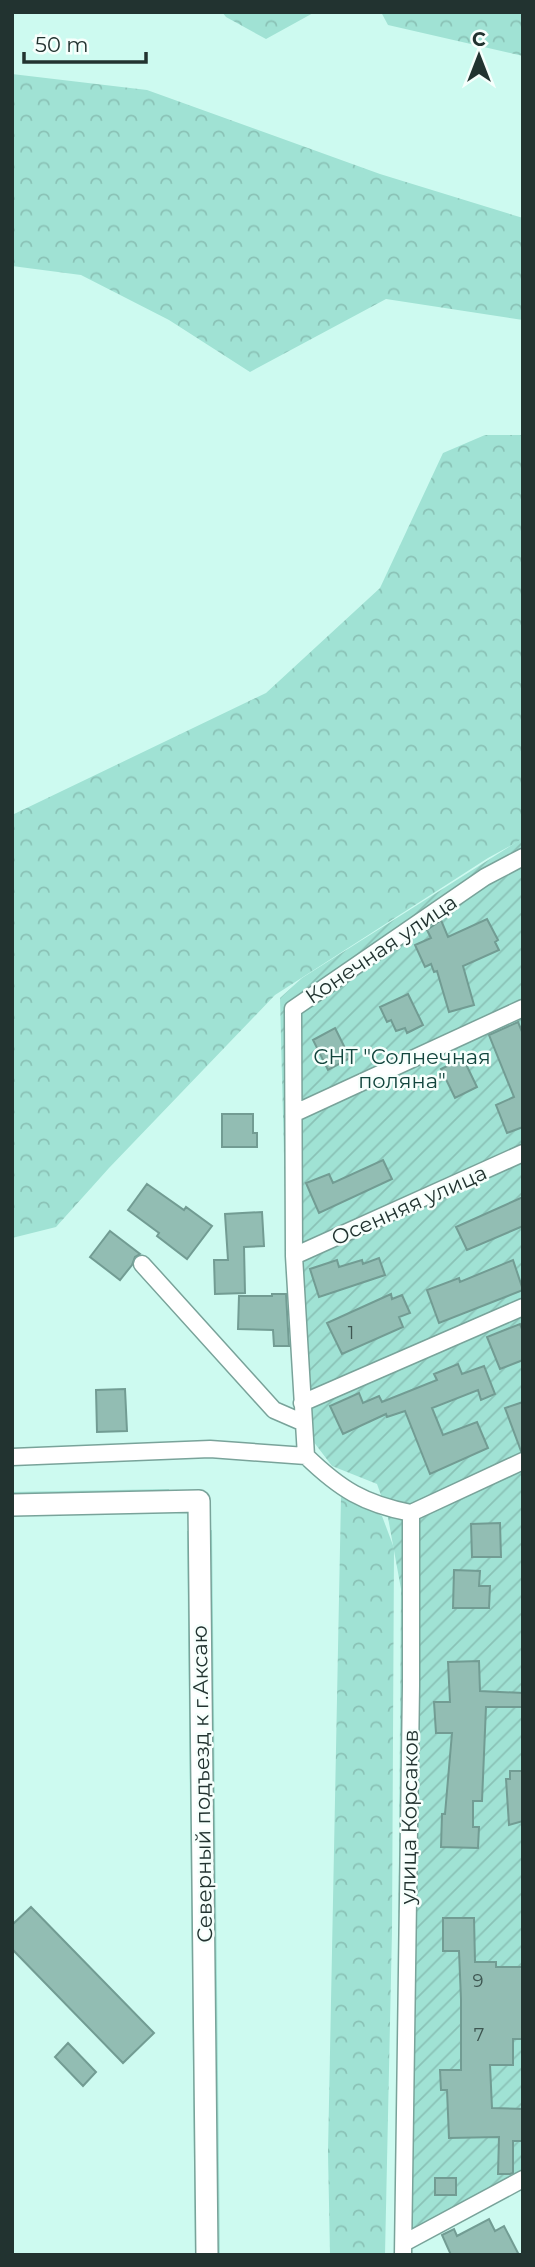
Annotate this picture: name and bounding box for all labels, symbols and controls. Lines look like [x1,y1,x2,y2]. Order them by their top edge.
scale bar [24,21,147,65]
north arrow [444,21,514,91]
text: С [472,28,486,51]
text: 50 m [35,32,89,57]
street label: Конечная улица [300,889,462,1009]
park label: СНТ "Солнечная поляна" [313,1044,491,1093]
street label: Осенняя улица [327,1160,491,1250]
house number: 1 [348,1322,354,1344]
street label: Северный подъезд к г.Аксаю [187,1625,217,1943]
street label: улица Корсаков [395,1729,423,1906]
house number: 9 [473,1970,484,1992]
house number: 7 [474,2024,484,2046]

